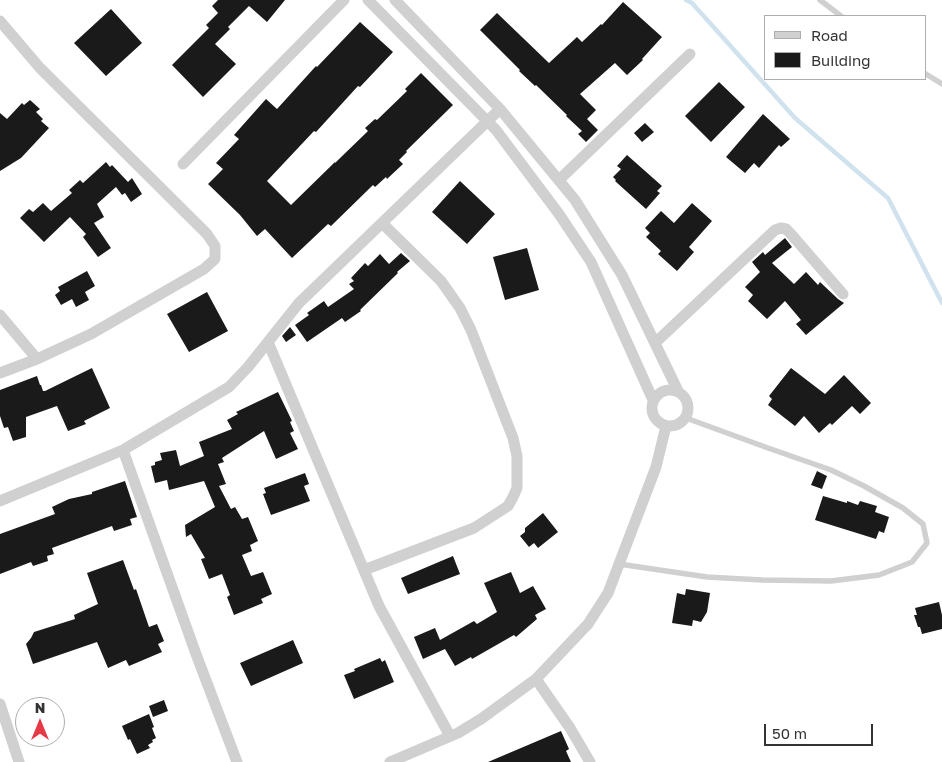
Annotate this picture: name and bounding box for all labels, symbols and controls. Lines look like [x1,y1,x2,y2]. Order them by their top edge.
legend [764,15,927,80]
text: Road [811,26,848,44]
text: Building [811,51,871,69]
north arrow [15,697,65,747]
text: N [35,699,45,716]
scale bar [767,714,876,746]
text: 50 m [772,724,807,742]

